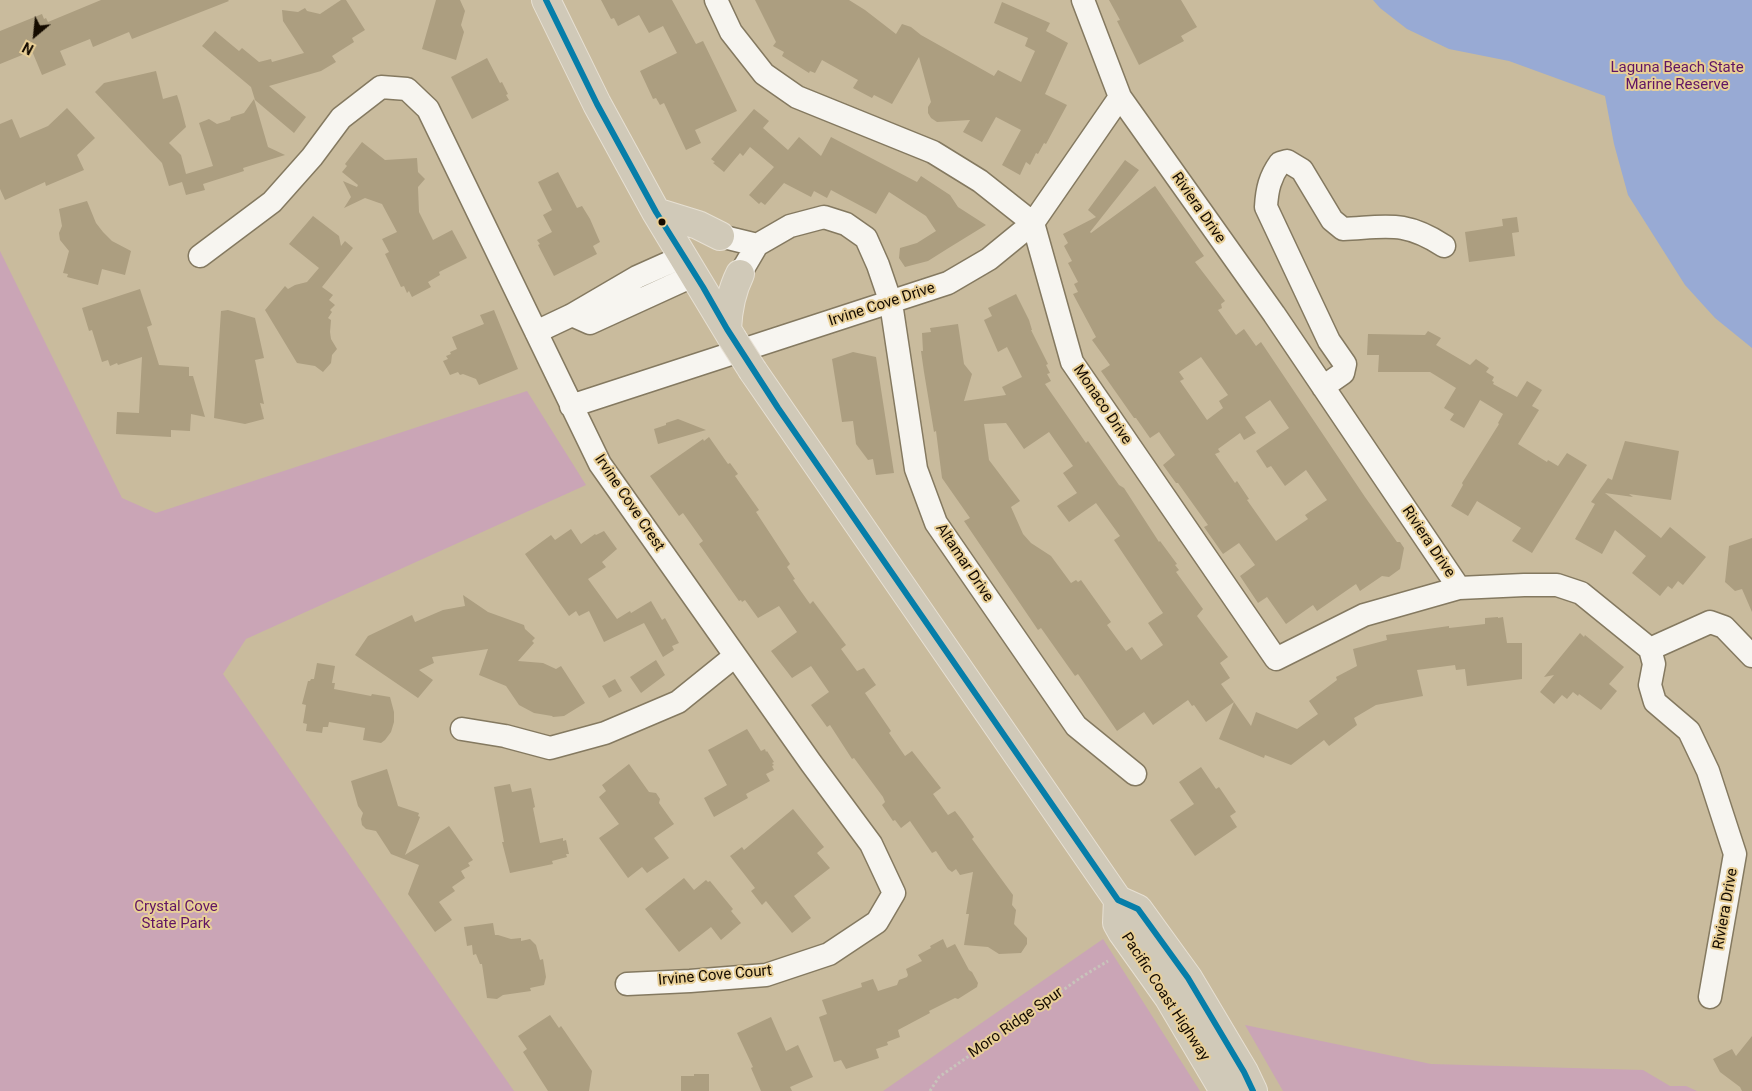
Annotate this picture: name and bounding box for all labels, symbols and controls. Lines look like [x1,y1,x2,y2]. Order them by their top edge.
north arrow [10,10,60,60]
text: N [20,39,36,58]
park label: Laguna Beach State Marine Reserve [1610,59,1744,94]
street label: Riviera Drive [1167,169,1229,247]
unlabelled marker [657,217,667,227]
street label: Irvine Cove Drive [826,279,938,331]
street label: Monaco Drive [1069,362,1135,448]
street label: Irvine Cove Crest [590,451,668,555]
street label: Riviera Drive [1398,503,1458,581]
street label: Altamar Drive [931,521,997,605]
street label: Riviera Drive [1710,867,1742,951]
park label: Crystal Cove State Park [134,898,218,933]
street label: Pacific Coast Highway [1117,930,1213,1064]
street label: Irvine Cove Court [657,962,773,990]
street label: Moro Ridge Spur [965,984,1067,1062]

